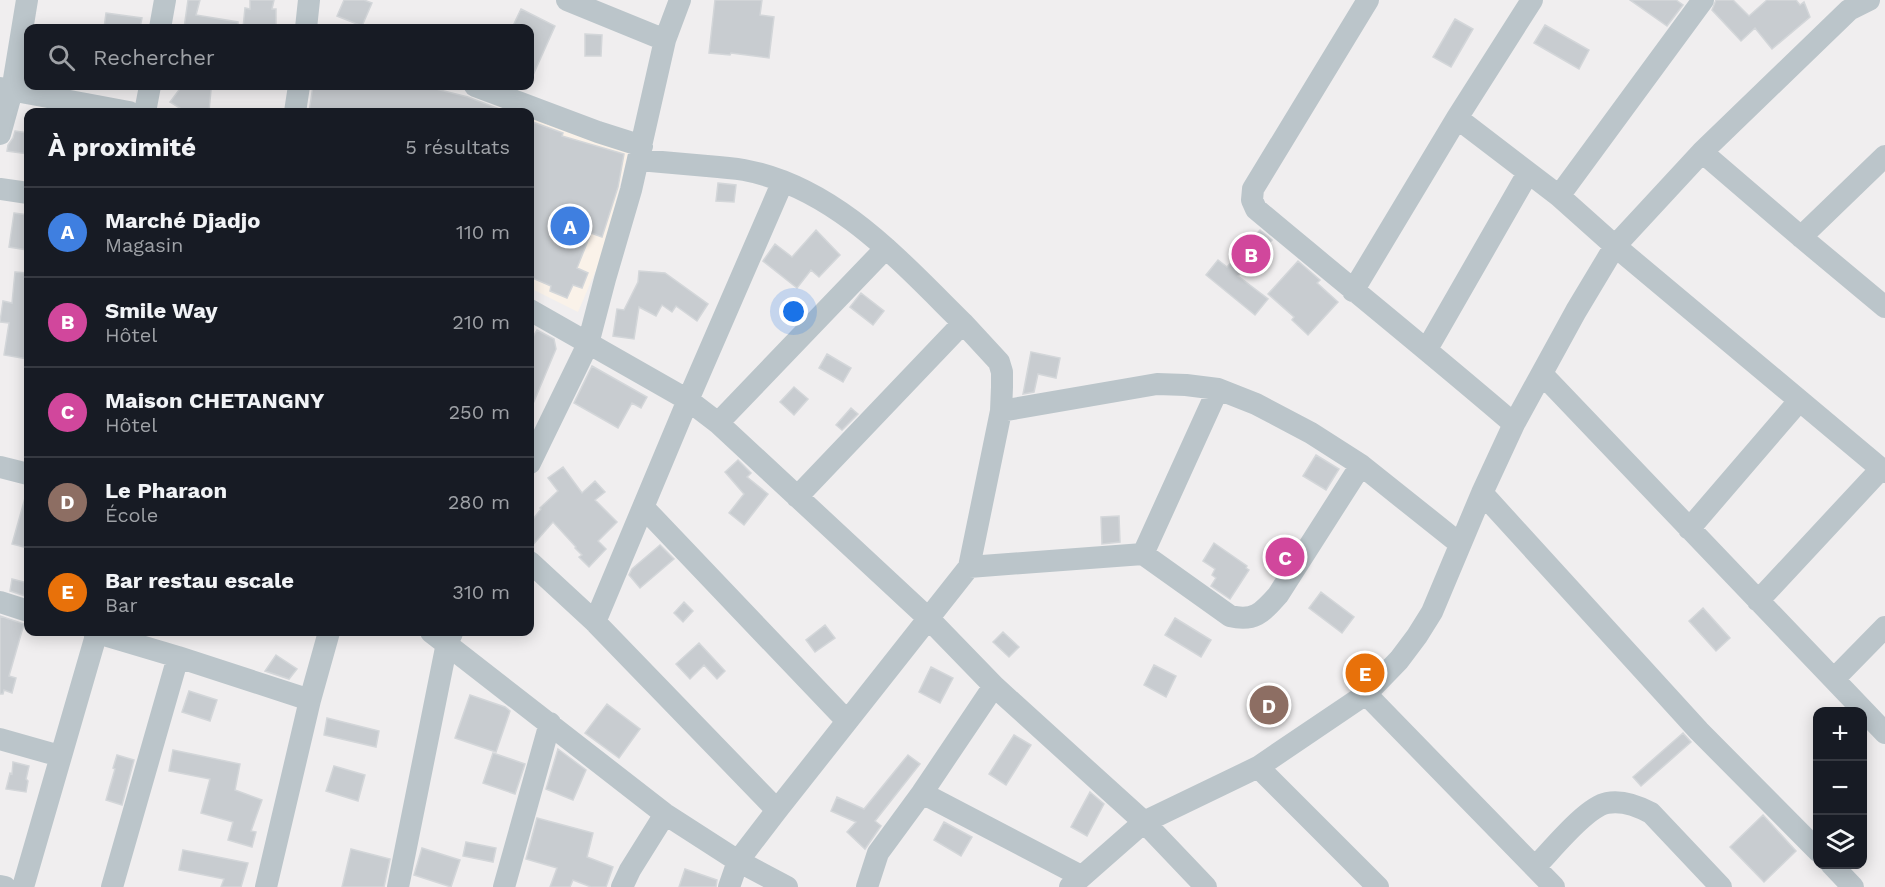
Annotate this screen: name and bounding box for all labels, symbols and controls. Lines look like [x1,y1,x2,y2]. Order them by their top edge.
search box [24,24,534,90]
icon: search [45,41,78,74]
text: Rechercher [93,45,215,70]
text: À proximité [48,132,196,162]
text: 5 résultats [405,135,510,159]
pin: A [550,204,590,248]
text: Marché Djadjo [105,208,260,233]
text: A [61,220,74,244]
text: 110 m [456,220,510,244]
pin: B [1232,232,1270,276]
text: Magasin [105,233,183,257]
your location [779,297,808,326]
text: Smile Way [105,298,218,323]
text: B [61,310,74,334]
text: 210 m [452,310,510,334]
text: Hôtel [105,323,157,347]
text: Maison CHETANGNY [105,388,324,413]
text: C [61,400,74,424]
text: 250 m [448,400,510,424]
text: Hôtel [105,413,157,437]
text: Le Pharaon [105,478,227,503]
text: D [60,490,75,514]
text: 280 m [448,490,510,514]
text: École [105,503,158,527]
pin: C [1266,534,1304,580]
text: Bar restau escale [105,568,294,593]
text: E [61,580,74,604]
text: 310 m [452,580,510,604]
text: Bar [105,593,138,617]
pin: E [1346,650,1384,696]
pin: D [1250,682,1288,728]
map controls [1813,707,1867,869]
button: + [1813,707,1867,761]
button: − [1813,761,1867,815]
button: layers [1813,815,1867,869]

